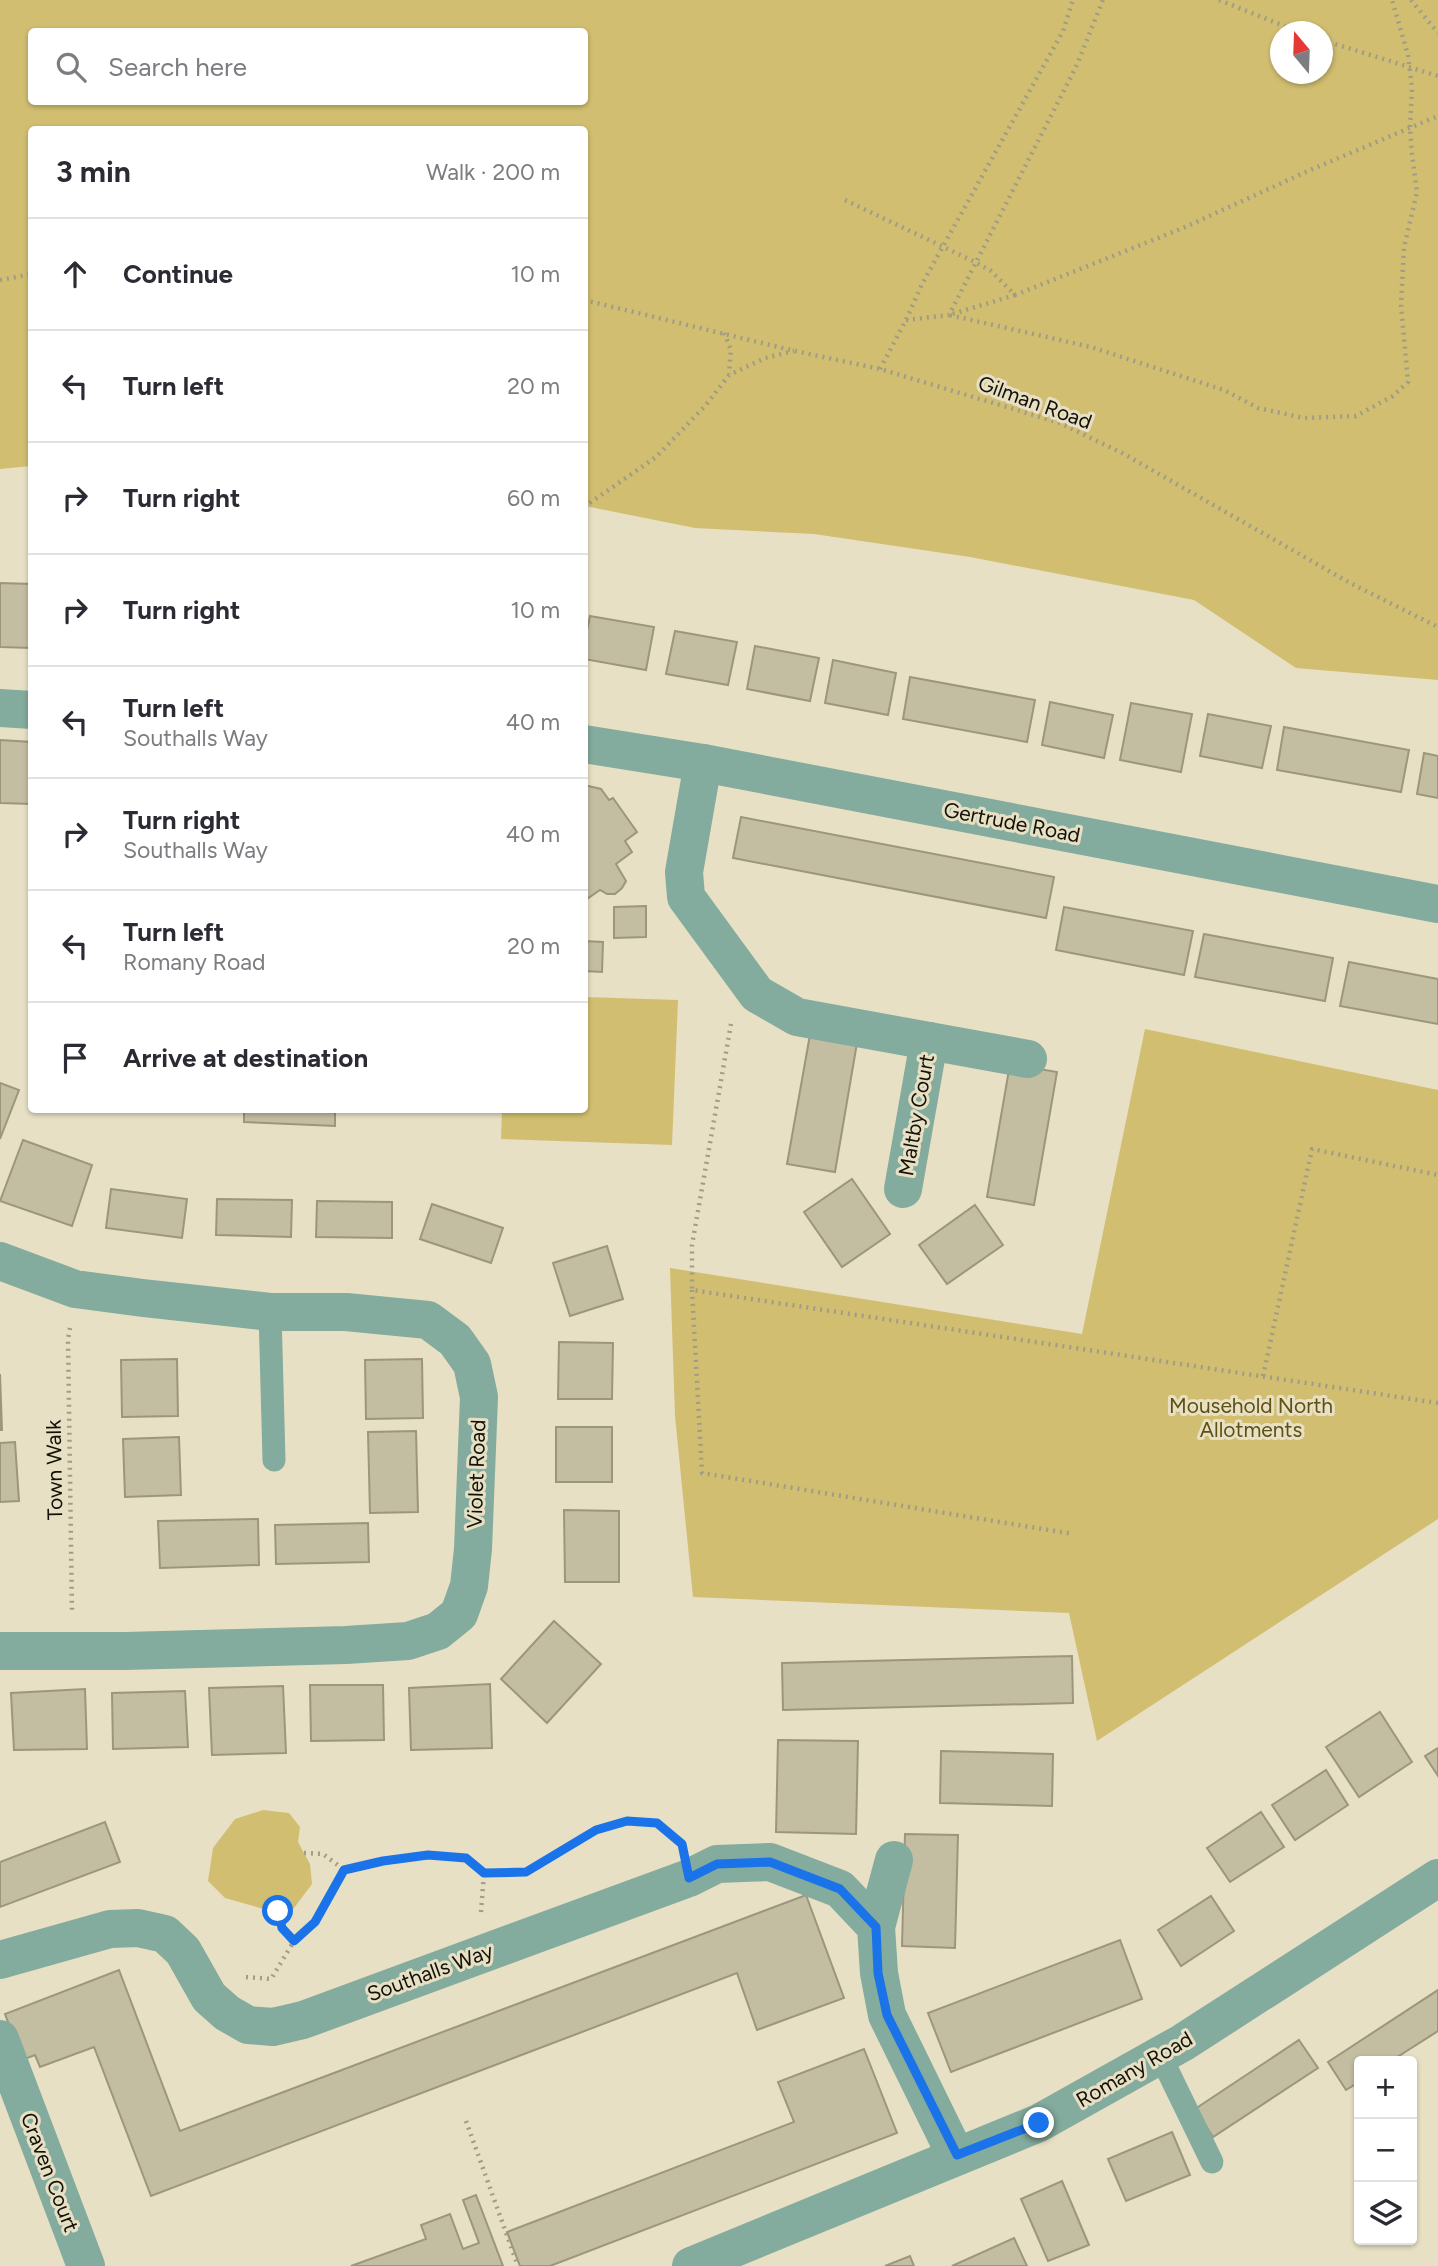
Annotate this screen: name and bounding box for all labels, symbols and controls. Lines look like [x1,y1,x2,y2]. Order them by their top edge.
north arrow [1270,21,1333,84]
search box [28,28,588,105]
icon: search [52,48,90,86]
text: Search here [108,51,247,83]
text: 3 min [56,153,131,190]
text: Walk · 200 m [426,158,560,186]
icon: ahead [56,255,94,293]
text: Continue [123,258,233,290]
text: 10 m [511,260,560,288]
icon: left [56,367,94,405]
text: Turn left [123,370,224,402]
street label: Gilman Road [975,370,1095,434]
text: 20 m [507,372,560,400]
icon: right [56,479,94,517]
text: Turn right [123,482,240,514]
text: 60 m [507,484,560,512]
icon: right [56,591,94,629]
text: Turn right [123,594,240,626]
text: 10 m [511,596,560,624]
text: Turn left [123,692,224,724]
icon: left [56,703,94,741]
text: 40 m [506,708,560,736]
text: Southalls Way [123,724,268,752]
street label: Gertrude Road [942,797,1082,847]
text: Turn right [123,804,240,836]
icon: right [56,815,94,853]
text: 40 m [506,820,560,848]
text: Southalls Way [123,836,268,864]
text: Turn left [123,916,224,948]
icon: left [56,927,94,965]
text: 20 m [507,932,560,960]
text: Romany Road [123,948,265,976]
icon: arrive [56,1039,94,1077]
text: Arrive at destination [123,1042,368,1074]
street label: Maltby Court [893,1052,939,1178]
park label: Mousehold North Allotments [1169,1393,1333,1442]
street label: Town Walk [41,1419,67,1520]
street label: Violet Road [462,1419,490,1529]
route start [262,1895,293,1926]
street label: Southalls Way [364,1938,496,2006]
street label: Romany Road [1071,2026,1197,2112]
map controls [1354,2056,1417,2245]
button: + [1354,2056,1417,2119]
route end [1023,2107,1054,2138]
street label: Craven Court [16,2109,84,2235]
button: − [1354,2119,1417,2182]
button: layers [1354,2182,1417,2245]

